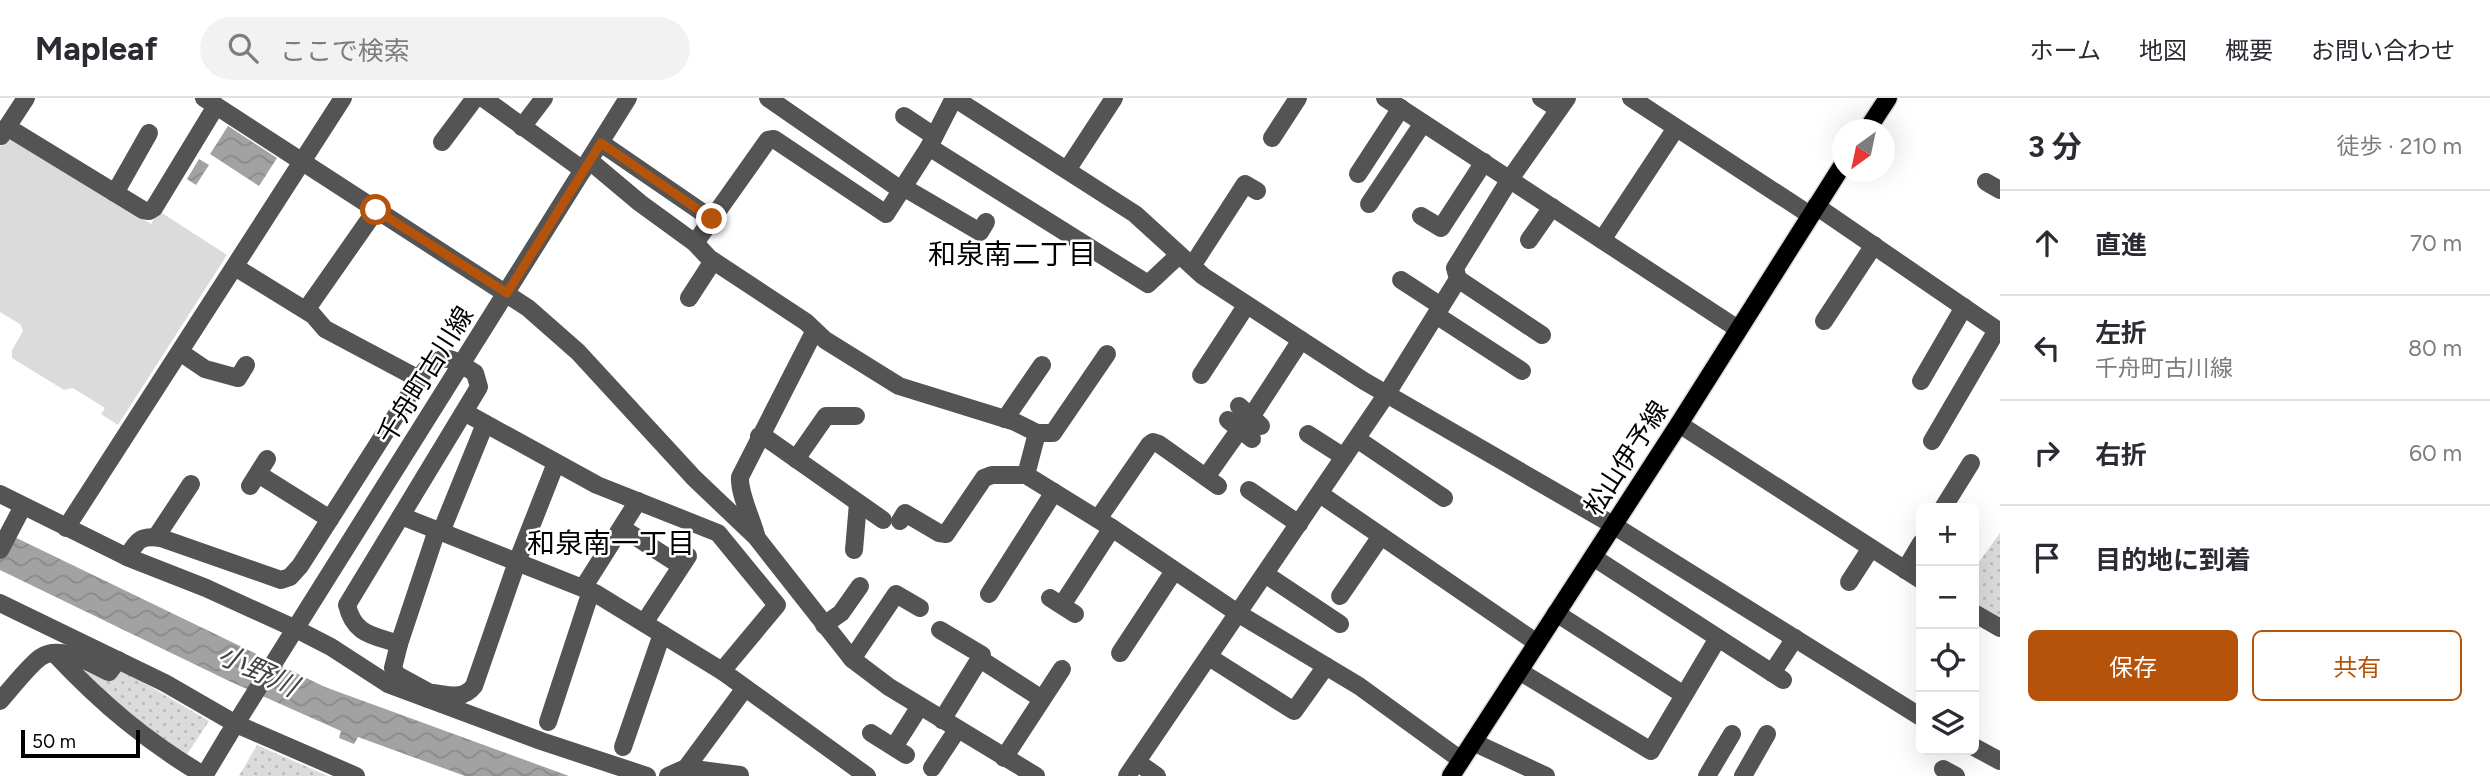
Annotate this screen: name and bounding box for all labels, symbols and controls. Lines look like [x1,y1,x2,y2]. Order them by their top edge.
search box [200,17,690,80]
text: Mapleaf [35,29,158,68]
icon: search [224,29,262,67]
text: ここで検索 [280,35,410,67]
text: ホーム [2030,36,2101,65]
text: 地図 [2139,36,2187,65]
text: 概要 [2225,36,2273,65]
text: お問い合わせ [2311,36,2455,65]
north arrow [1832,119,1895,182]
text: 3 分 [2028,128,2082,165]
text: 徒歩 · 210 m [2336,132,2462,160]
route start [360,194,391,225]
route end [696,203,727,234]
icon: ahead [2028,224,2066,262]
text: 直進 [2095,229,2147,261]
text: 70 m [2410,229,2462,257]
district label: 和泉南二丁目 [928,237,1096,271]
street label: 千舟町古川線 [370,300,480,450]
text: 左折 [2095,317,2147,349]
icon: left [2028,329,2066,367]
text: 80 m [2408,334,2462,362]
text: 千舟町古川線 [2095,354,2233,382]
street label: 松山伊予線 [1577,395,1675,521]
icon: right [2028,434,2066,472]
text: 右折 [2095,439,2147,471]
text: 60 m [2409,439,2462,467]
map controls [1916,503,1979,755]
button: + [1916,503,1979,566]
district label: 和泉南一丁目 [527,526,695,560]
icon: arrive [2028,539,2066,577]
text: 目的地に到着 [2095,544,2251,576]
button: − [1916,566,1979,629]
button: locate [1916,629,1979,692]
button: 保存 [2028,630,2238,701]
button: 共有 [2252,630,2462,701]
water label: 小野川 [213,637,306,704]
button: layers [1916,692,1979,755]
scale bar [21,727,140,759]
text: 50 m [32,730,76,753]

